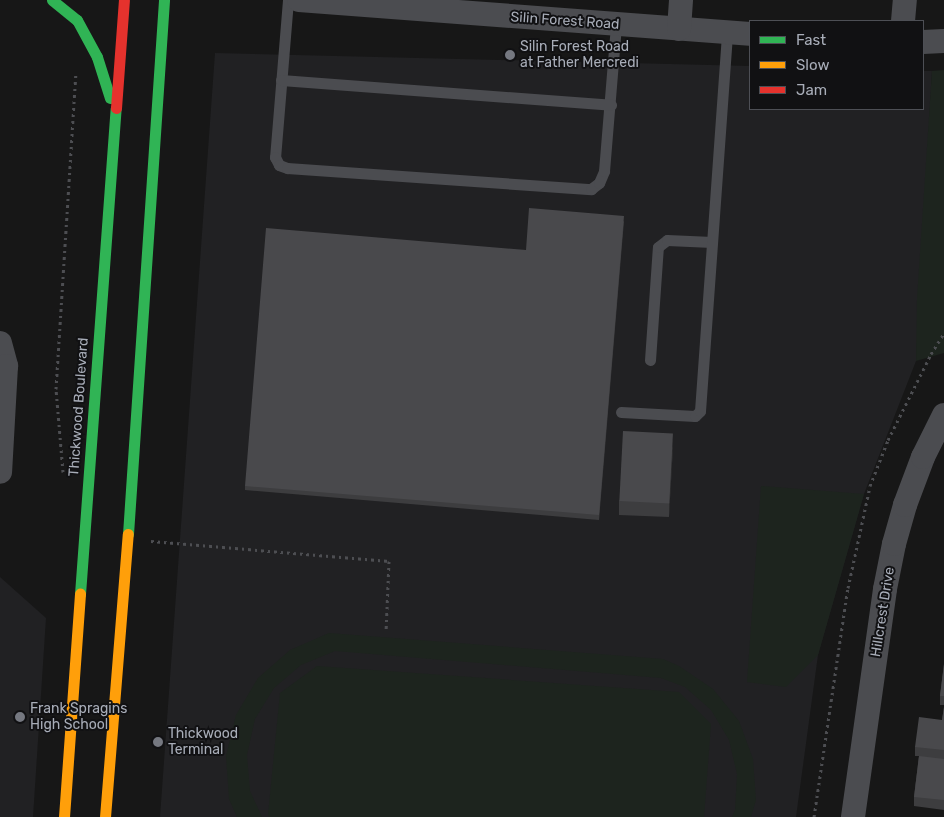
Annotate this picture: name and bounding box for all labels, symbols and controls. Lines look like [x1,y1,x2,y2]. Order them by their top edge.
street label: Silin Forest Road [510,9,620,33]
legend [749,20,924,110]
text: Fast [796,31,826,49]
place label: Silin Forest Road at Father Mercredi [520,39,639,72]
marker: Silin Forest Road at Father Mercredi [504,49,516,61]
text: Slow [796,56,829,74]
text: Jam [796,81,827,99]
street label: Thickwood Boulevard [66,337,92,477]
street label: Hillcrest Drive [868,566,898,658]
place label: Frank Spragins High School [30,701,127,734]
marker: Frank Spragins High School [14,711,26,723]
place label: Thickwood Terminal [168,726,238,759]
marker: Thickwood Terminal [152,736,164,748]

